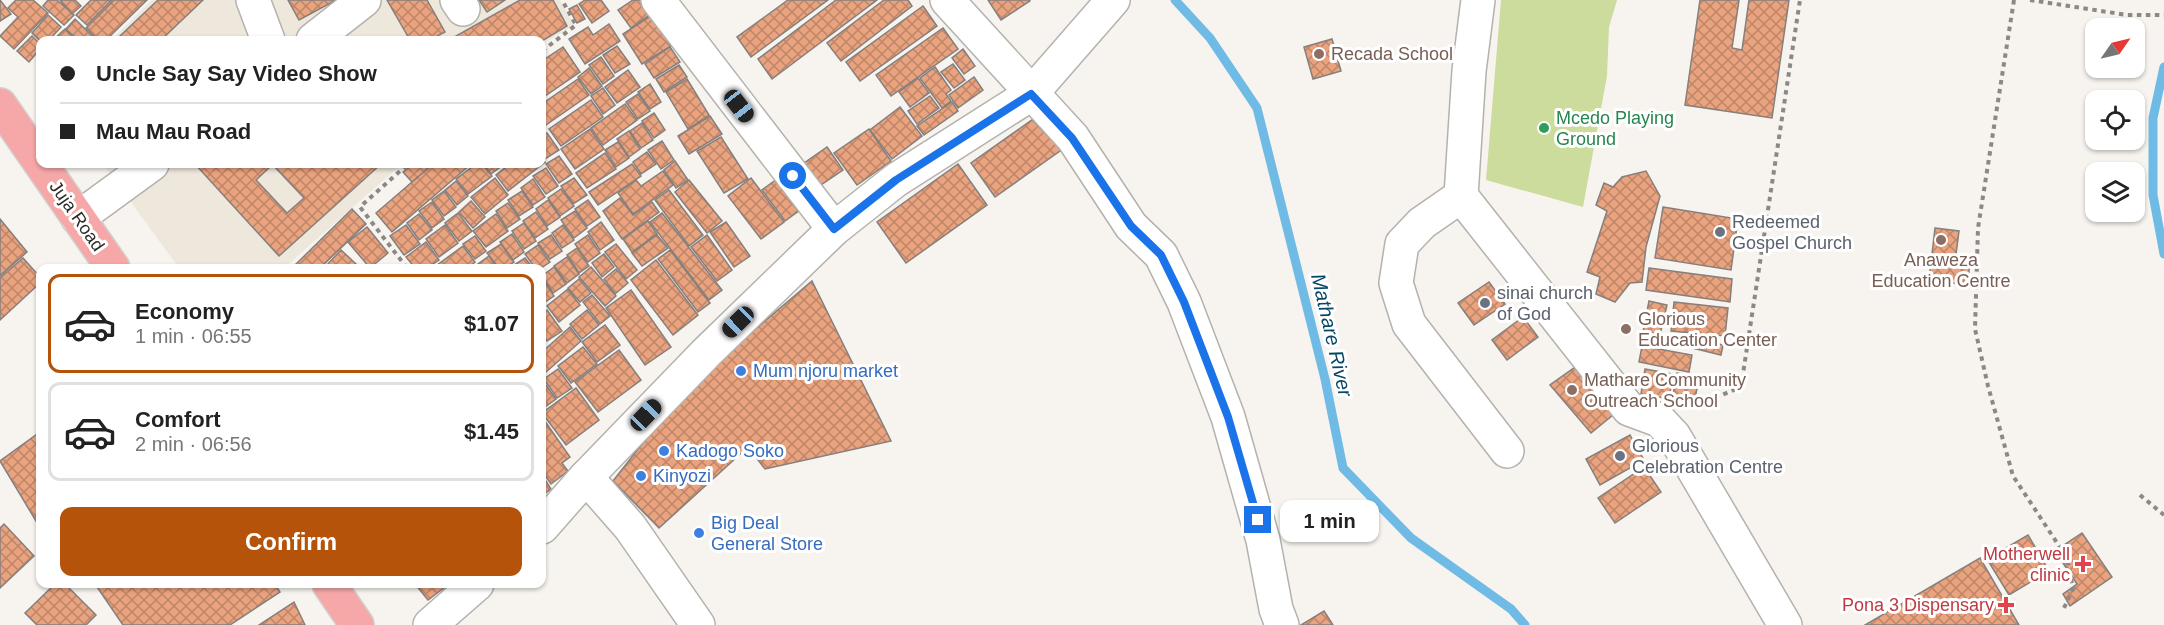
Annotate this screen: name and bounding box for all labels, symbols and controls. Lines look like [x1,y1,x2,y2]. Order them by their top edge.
north arrow [2085,18,2145,78]
map controls [2085,18,2145,222]
place label: Recada School [1331,44,1453,64]
marker: Recada School [1312,47,1326,61]
text: Uncle Say Say Video Show [96,61,377,86]
car [721,86,757,126]
button: locate [2085,90,2145,150]
place label: Mcedo Playing Ground [1556,108,1674,149]
text: Mau Mau Road [96,119,251,144]
marker: Mcedo Playing Ground [1537,121,1551,135]
route start [779,162,806,189]
button: layers [2085,162,2145,222]
street label: Juja Road [46,177,108,255]
place label: Redeemed Gospel Church [1732,212,1852,253]
marker: Redeemed Gospel Church [1713,225,1727,239]
marker: Anaweza Education Centre [1934,233,1948,247]
place label: Anaweza Education Centre [1871,250,2011,291]
water label: Mathare River [1307,271,1357,400]
place label: sinai church of God [1497,283,1593,324]
marker: sinai church of God [1478,296,1492,310]
icon: car [63,297,117,351]
text: Economy [135,299,234,324]
car [719,303,757,341]
place label: Glorious Education Center [1638,309,1777,350]
text: $1.07 [464,311,519,336]
marker: Glorious Education Center [1619,322,1633,336]
text: 1 min · 06:55 [135,325,252,347]
place label: Mum njoru market [753,361,898,381]
marker: Mum njoru market [734,364,748,378]
place label: Mathare Community Outreach School [1584,370,1746,411]
marker: Mathare Community Outreach School [1565,383,1579,397]
car [627,396,665,434]
icon: car [63,405,117,459]
text: Comfort [135,407,221,432]
text: $1.45 [464,419,519,444]
text: 2 min · 06:56 [135,433,252,455]
place label: Glorious Celebration Centre [1632,436,1783,477]
place label: Kadogo Soko [676,441,784,461]
marker: Kadogo Soko [657,444,671,458]
marker: Glorious Celebration Centre [1613,449,1627,463]
place label: Kinyozi [653,466,711,486]
marker: Kinyozi [634,469,648,483]
callout: 1 min [1279,499,1378,541]
route end [1244,506,1271,533]
button: Confirm [60,507,522,576]
text: 1 min [1303,510,1356,532]
place label: Big Deal General Store [711,513,823,554]
marker: Big Deal General Store [692,526,706,540]
place label: Motherwell clinic [1983,544,2070,585]
marker: Motherwell clinic [2074,555,2092,573]
place label: Pona 3 Dispensary [1842,595,1994,615]
marker: Pona 3 Dispensary [1999,598,2013,612]

